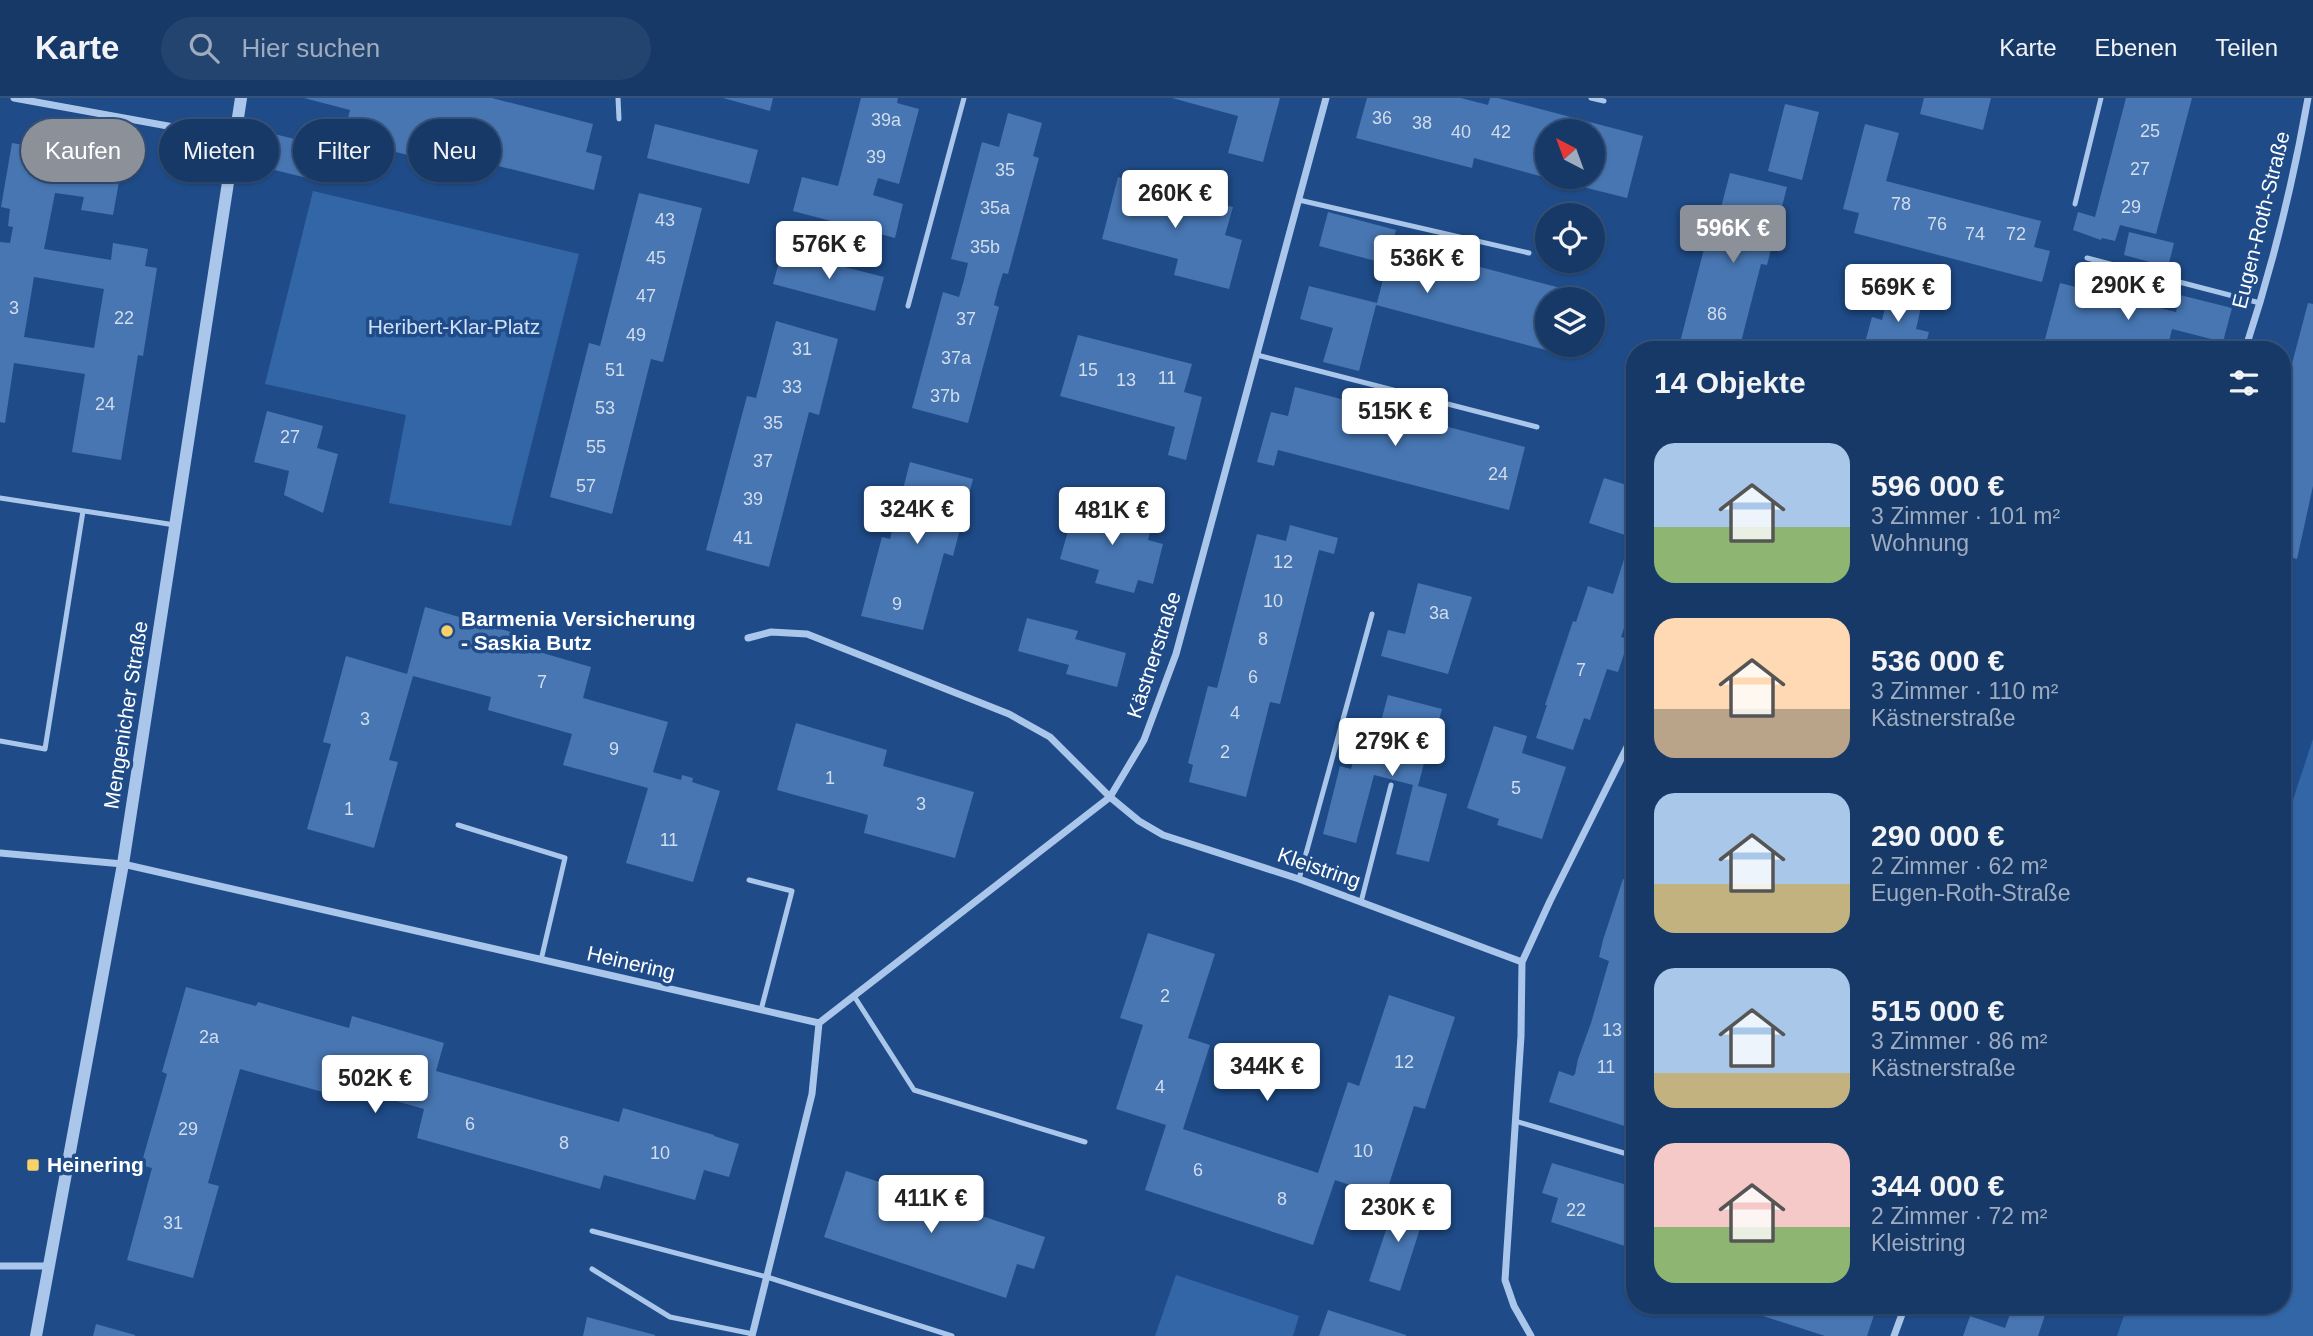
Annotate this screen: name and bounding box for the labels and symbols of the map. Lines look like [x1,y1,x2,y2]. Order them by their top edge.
house number: 36 [1372,108,1392,128]
house number: 39a [871,110,902,130]
house number: 38 [1412,113,1432,133]
north arrow [1535,119,1605,189]
house number: 25 [2140,121,2160,141]
house number: 40 [1451,122,1471,142]
house number: 42 [1491,122,1511,142]
street label: Eugen-Roth-Straße [2227,129,2294,311]
house number: 39 [866,147,886,167]
house number: 27 [2130,159,2150,179]
house number: 35 [995,160,1015,180]
pin: 260K € [1118,170,1232,230]
house number: 78 [1891,194,1911,214]
house number: 29 [2121,197,2141,217]
house number: 35a [980,198,1011,218]
pin: 596K € [1676,206,1790,265]
house number: 43 [655,210,675,230]
house number: 76 [1927,214,1947,234]
pin: 576K € [772,222,886,281]
house number: 74 [1965,224,1985,244]
house number: 72 [2006,224,2026,244]
pin: 536K € [1370,236,1484,295]
house number: 35b [970,237,1000,257]
house number: 45 [646,248,666,268]
pin: 290K € [2071,262,2185,322]
pin: 569K € [1841,264,1955,324]
house number: 47 [636,286,656,306]
house number: 3 [9,298,19,318]
house number: 86 [1707,304,1727,324]
house number: 22 [114,308,134,328]
house number: 37 [956,309,976,329]
park label: Heribert-Klar-Platz [368,315,540,338]
house number: 49 [626,325,646,345]
house number: 31 [792,339,812,359]
house number: 37a [941,348,972,368]
house number: 51 [605,360,625,380]
house number: 15 [1078,360,1098,380]
house number: 11 [1158,368,1176,388]
house number: 13 [1116,370,1136,390]
house number: 33 [782,377,802,397]
house number: 37b [930,386,960,406]
pin: 515K € [1338,388,1452,448]
house number: 24 [95,394,115,414]
house number: 53 [595,398,615,418]
house number: 35 [763,413,783,433]
house number: 27 [280,427,300,447]
house number: 55 [586,437,606,457]
house number: 37 [753,451,773,471]
house number: 24 [1488,464,1508,484]
house number: 57 [576,476,596,496]
pin: 324K € [860,486,974,546]
pin: 481K € [1055,488,1169,547]
house number: 39 [743,489,763,509]
house number: 41 [733,528,753,548]
house number: 12 [1273,552,1293,572]
street label: Kästnerstraße [1122,589,1185,721]
house number: 10 [1263,591,1283,611]
house number: 9 [892,594,902,614]
house number: 3a [1429,603,1450,623]
place label: Barmenia Versicherung - Saskia Butz [461,607,696,654]
street label: Mengenicher Straße [99,619,152,811]
marker: Barmenia Versicherung - Saskia Butz [439,623,455,639]
house number: 8 [1258,629,1268,649]
house number: 7 [1576,660,1586,680]
house number: 6 [1248,667,1258,687]
house number: 7 [537,672,547,692]
house number: 4 [1230,703,1240,723]
house number: 3 [360,709,370,729]
pin: 279K € [1335,718,1449,778]
house number: 9 [609,739,619,759]
house number: 2 [1220,742,1230,762]
house number: 1 [825,768,835,788]
house number: 5 [1511,778,1521,798]
house number: 3 [916,794,926,814]
house number: 1 [344,799,354,819]
house number: 11 [660,830,678,850]
street label: Kleistring [1275,843,1364,892]
street label: Heinering [585,941,677,984]
house number: 2 [1160,986,1170,1006]
house number: 13 [1602,1020,1622,1040]
house number: 2a [199,1027,220,1047]
pin: 344K € [1210,1044,1324,1103]
house number: 12 [1394,1052,1414,1072]
pin: 502K € [318,1056,432,1115]
house number: 11 [1597,1057,1615,1077]
house number: 4 [1155,1077,1165,1097]
house number: 6 [465,1114,475,1134]
house number: 29 [178,1119,198,1139]
house number: 8 [559,1133,569,1153]
house number: 10 [1353,1141,1373,1161]
house number: 10 [650,1143,670,1163]
place label: Heinering [47,1153,144,1176]
marker: Heinering [25,1157,41,1173]
house number: 6 [1193,1160,1203,1180]
pin: 411K € [874,1176,988,1235]
pin: 230K € [1341,1184,1455,1244]
house number: 8 [1277,1189,1287,1209]
house number: 22 [1566,1200,1586,1220]
house number: 31 [163,1213,183,1233]

